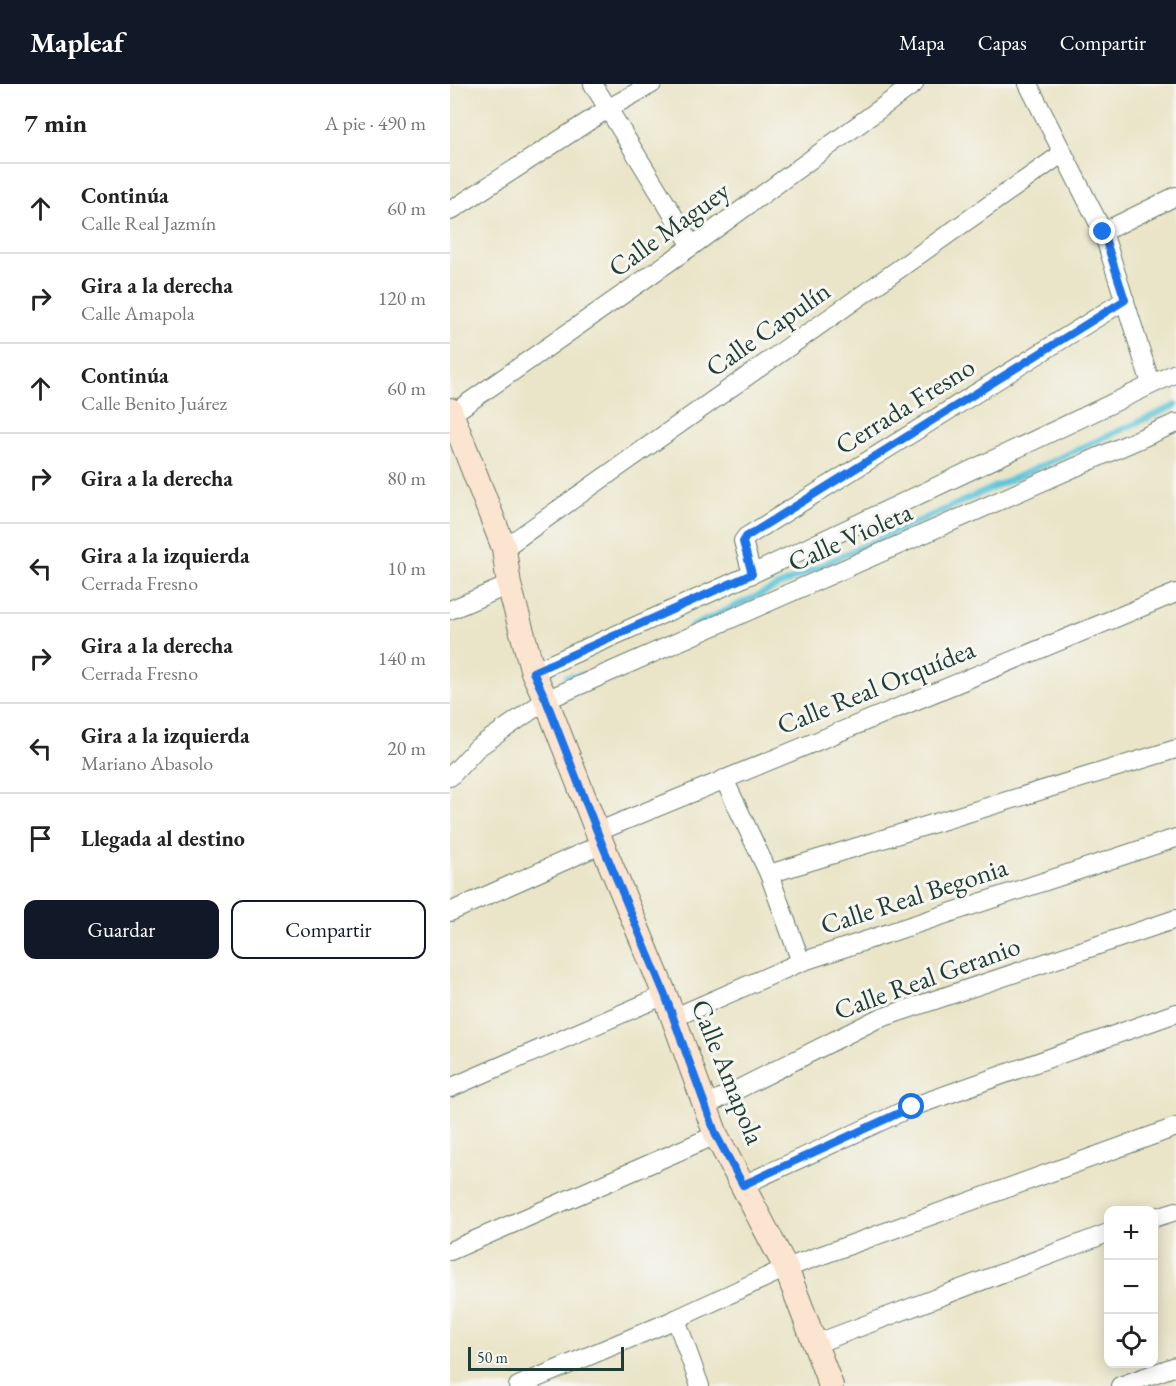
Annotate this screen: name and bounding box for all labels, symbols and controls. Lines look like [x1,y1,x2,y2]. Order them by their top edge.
text: Mapleaf [30,24,124,60]
text: Mapa [899,29,945,56]
text: Capas [978,29,1027,56]
text: Compartir [1060,29,1146,56]
text: 7 min [24,106,87,140]
text: A pie · 490 m [325,110,426,136]
street label: Calle Maguey [601,173,736,284]
text: Continúa [81,181,169,210]
icon: ahead [24,192,57,225]
text: 60 m [387,195,426,221]
text: Calle Real Jazmín [81,210,216,236]
route end [1089,218,1115,244]
text: Gira a la derecha [81,271,233,300]
street label: Calle Capulín [699,273,837,384]
icon: right [24,282,57,315]
text: 120 m [378,285,426,311]
text: Calle Amapola [81,300,195,326]
street label: Cerrada Fresno [828,349,981,462]
text: Continúa [81,361,169,390]
icon: ahead [24,372,57,405]
text: 60 m [387,375,426,401]
text: Calle Benito Juárez [81,390,227,416]
icon: right [24,462,57,495]
text: Gira a la derecha [81,464,233,493]
text: 80 m [387,465,426,491]
street label: Calle Violeta [782,494,918,579]
text: Gira a la izquierda [81,541,250,570]
icon: left [24,552,57,585]
text: 10 m [387,555,426,581]
text: Cerrada Fresno [81,570,198,596]
text: Gira a la derecha [81,631,233,660]
street label: Calle Real Orquídea [772,631,980,742]
icon: right [24,642,57,675]
text: 140 m [378,645,426,671]
text: Cerrada Fresno [81,660,198,686]
text: Gira a la izquierda [81,721,250,750]
icon: left [24,732,57,765]
text: 20 m [387,735,426,761]
text: Mariano Abasolo [81,750,213,776]
icon: arrive [24,822,57,855]
text: Llegada al destino [81,824,245,853]
street label: Calle Real Begonia [816,849,1012,942]
button: Guardar [24,900,219,959]
button: Compartir [231,900,426,959]
street label: Calle Real Geranio [829,928,1025,1027]
street label: Calle Amapola [683,994,774,1150]
route start [898,1093,924,1119]
map controls [1104,1206,1158,1368]
button: + [1104,1206,1158,1260]
button: − [1104,1260,1158,1314]
button: locate [1104,1314,1158,1368]
scale bar [468,1344,624,1372]
text: 50 m [477,1347,508,1368]

